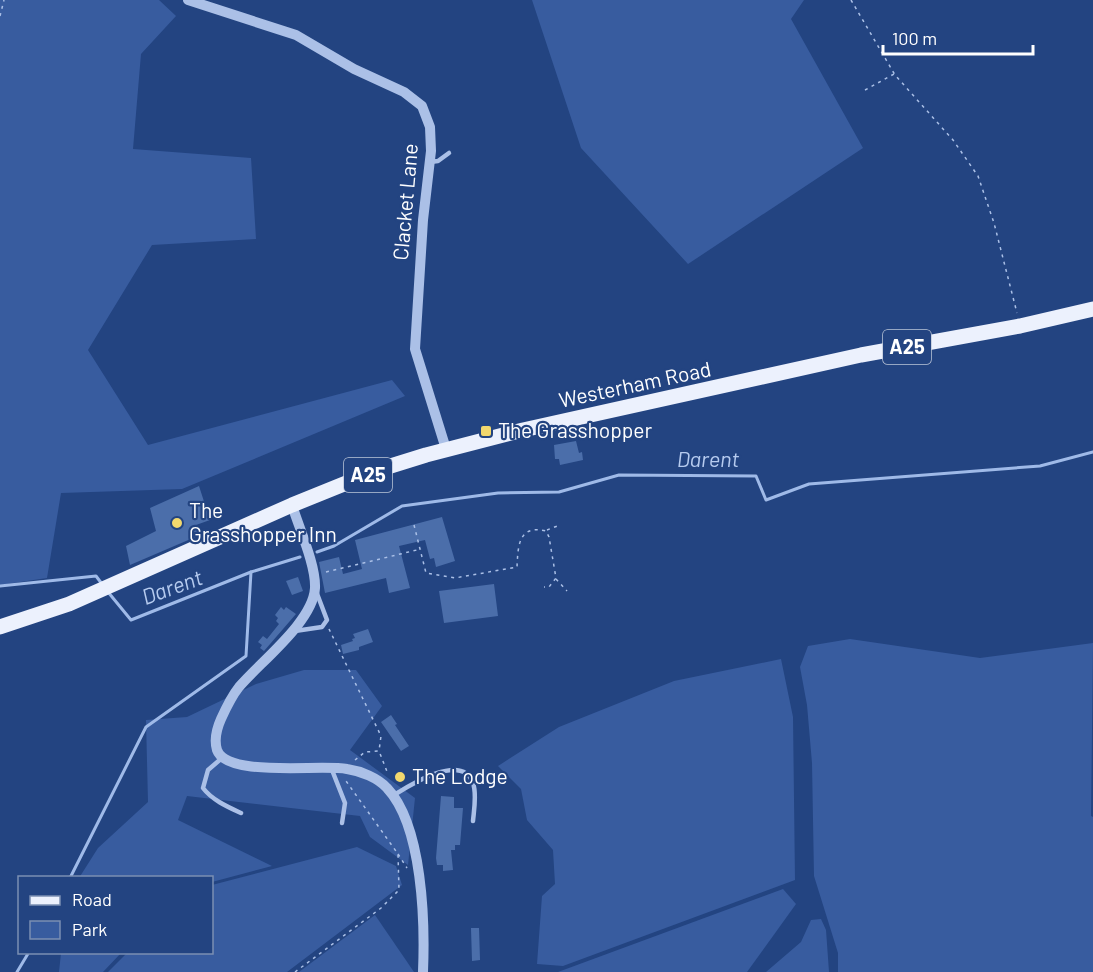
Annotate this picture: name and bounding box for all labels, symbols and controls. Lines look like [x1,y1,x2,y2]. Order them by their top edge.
scale bar [883,18,1033,56]
text: 100 m [892,27,937,49]
street label: Clacket Lane [387,142,422,261]
road number: A25 [883,330,931,364]
street label: Westerham Road [556,355,713,412]
place label: The Grasshopper [498,417,652,442]
marker: The Grasshopper [479,424,493,438]
water label: Darent [677,445,740,471]
road number: A25 [344,458,392,492]
place label: The Grasshopper Inn [189,497,337,546]
marker: The Grasshopper Inn [170,516,184,530]
water label: Darent [138,563,206,609]
place label: The Lodge [412,763,508,788]
marker: The Lodge [393,770,407,784]
legend [18,876,213,954]
text: Road [72,888,112,910]
text: Park [72,918,107,940]

